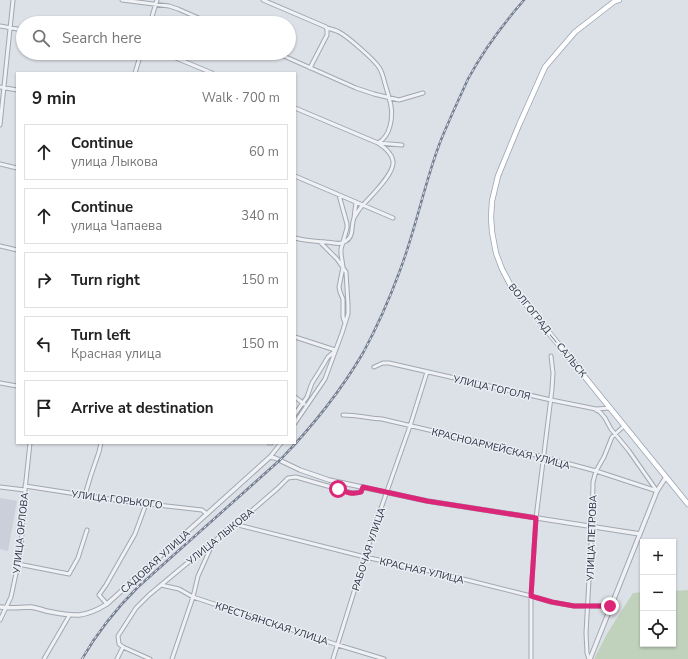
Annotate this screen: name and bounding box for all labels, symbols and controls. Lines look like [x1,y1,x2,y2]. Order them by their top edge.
search box [16,16,296,60]
icon: search [30,27,52,49]
text: Search here [62,28,142,48]
text: 9 min [32,87,76,110]
text: Walk · 700 m [202,89,280,107]
text: Continue [71,133,133,153]
icon: ahead [33,141,55,163]
text: 60 m [249,143,279,161]
text: улица Лыкова [71,153,158,171]
text: Continue [71,197,133,217]
icon: ahead [33,205,55,227]
text: 340 m [241,207,279,225]
text: улица Чапаева [71,217,162,235]
icon: right [33,269,55,291]
text: Turn right [71,270,140,290]
text: 150 m [241,271,279,289]
street label: ВОЛГОГРАД — САЛЬСК [505,281,590,381]
text: Turn left [71,325,130,345]
icon: left [33,333,55,355]
text: 150 m [241,335,279,353]
text: Красная улица [71,345,161,363]
street label: УЛИЦА ГОГОЛЯ [451,372,532,404]
icon: arrive [33,397,55,419]
text: Arrive at destination [71,398,214,418]
street label: КРАСНОАРМЕЙСКАЯ УЛИЦА [430,425,572,473]
route start [329,480,347,498]
street label: УЛИЦА ГОРЬКОГО [69,487,164,513]
street label: УЛИЦА ОРЛОВА [10,491,32,575]
street label: УЛИЦА ПЕТРОВА [583,494,601,582]
street label: УЛИЦА ЛЫКОВА [183,505,258,569]
street label: РАБОЧАЯ УЛИЦА [349,505,389,593]
street label: САДОВАЯ УЛИЦА [118,526,194,597]
map controls [640,539,676,647]
button: + [640,539,676,575]
street label: КРАСНАЯ УЛИЦА [378,554,466,588]
button: − [640,575,676,611]
route end [601,597,619,615]
street label: КРЕСТЬЯНСКАЯ УЛИЦА [213,599,331,649]
button: locate [640,611,676,647]

